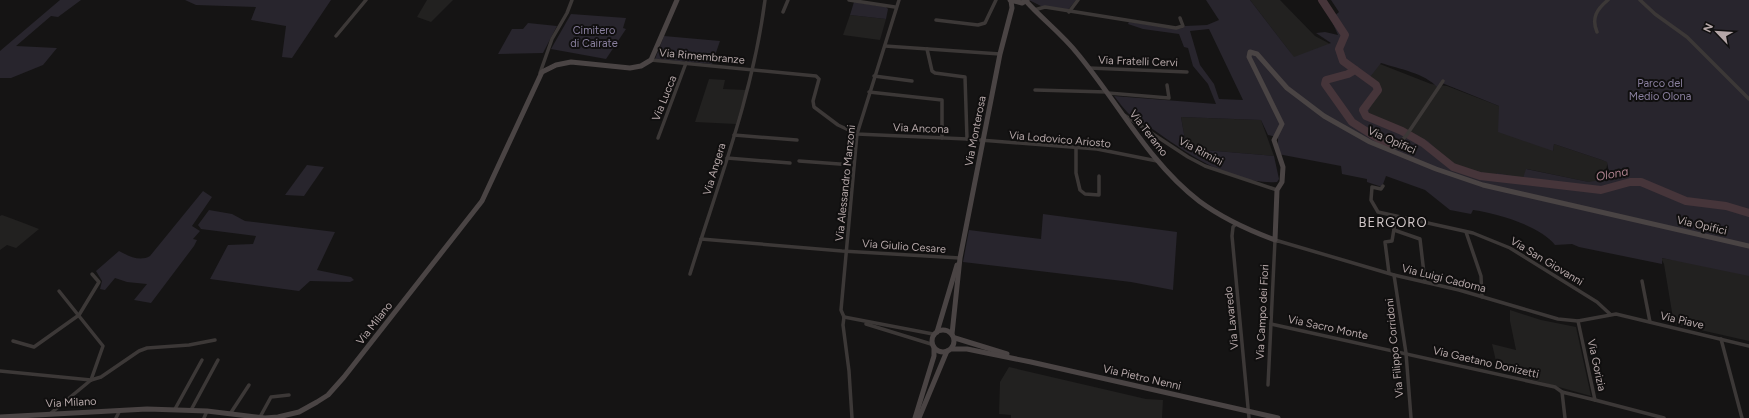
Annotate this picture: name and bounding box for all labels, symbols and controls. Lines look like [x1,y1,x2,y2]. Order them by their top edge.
north arrow [1697,12,1737,52]
text: N [1701,21,1716,35]
park label: Cimitero di Cairate [570,24,618,50]
street label: Via Rimembranze [659,46,745,67]
street label: Via Fratelli Cervi [1098,54,1178,69]
street label: Via Lucca [649,74,679,123]
park label: Parco del Medio Olona [1629,77,1691,103]
street label: Via Monterosa [962,95,989,167]
street label: Via Teramo [1127,108,1171,159]
street label: Via Ancona [893,121,949,136]
street label: Via Alessandro Manzoni [833,124,858,242]
street label: Via Opifici [1366,124,1418,157]
street label: Via Lodovico Ariosto [1008,129,1112,150]
street label: Via Rimini [1176,134,1225,169]
street label: Via Angera [700,141,729,197]
water label: Olona [1595,164,1629,184]
street label: Via Opifici [1675,213,1728,238]
district label: BERGORO [1359,215,1427,230]
street label: Via San Giovanni [1508,235,1586,288]
street label: Via Giulio Cesare [862,237,946,256]
street label: Via Luigi Cadorna [1400,262,1487,295]
street label: Via Campo dei Fiori [1253,264,1272,360]
street label: Via Lavaredo [1222,286,1241,350]
street label: Via Filippo Corridoni [1383,298,1406,398]
street label: Via Milano [354,299,395,347]
street label: Via Piave [1659,309,1705,332]
street label: Via Sacro Monte [1287,313,1369,342]
street label: Via Gorizia [1585,338,1608,392]
street label: Via Gaetano Donizetti [1432,344,1540,381]
street label: Via Pietro Nenni [1102,362,1182,393]
street label: Via Milano [45,395,97,410]

